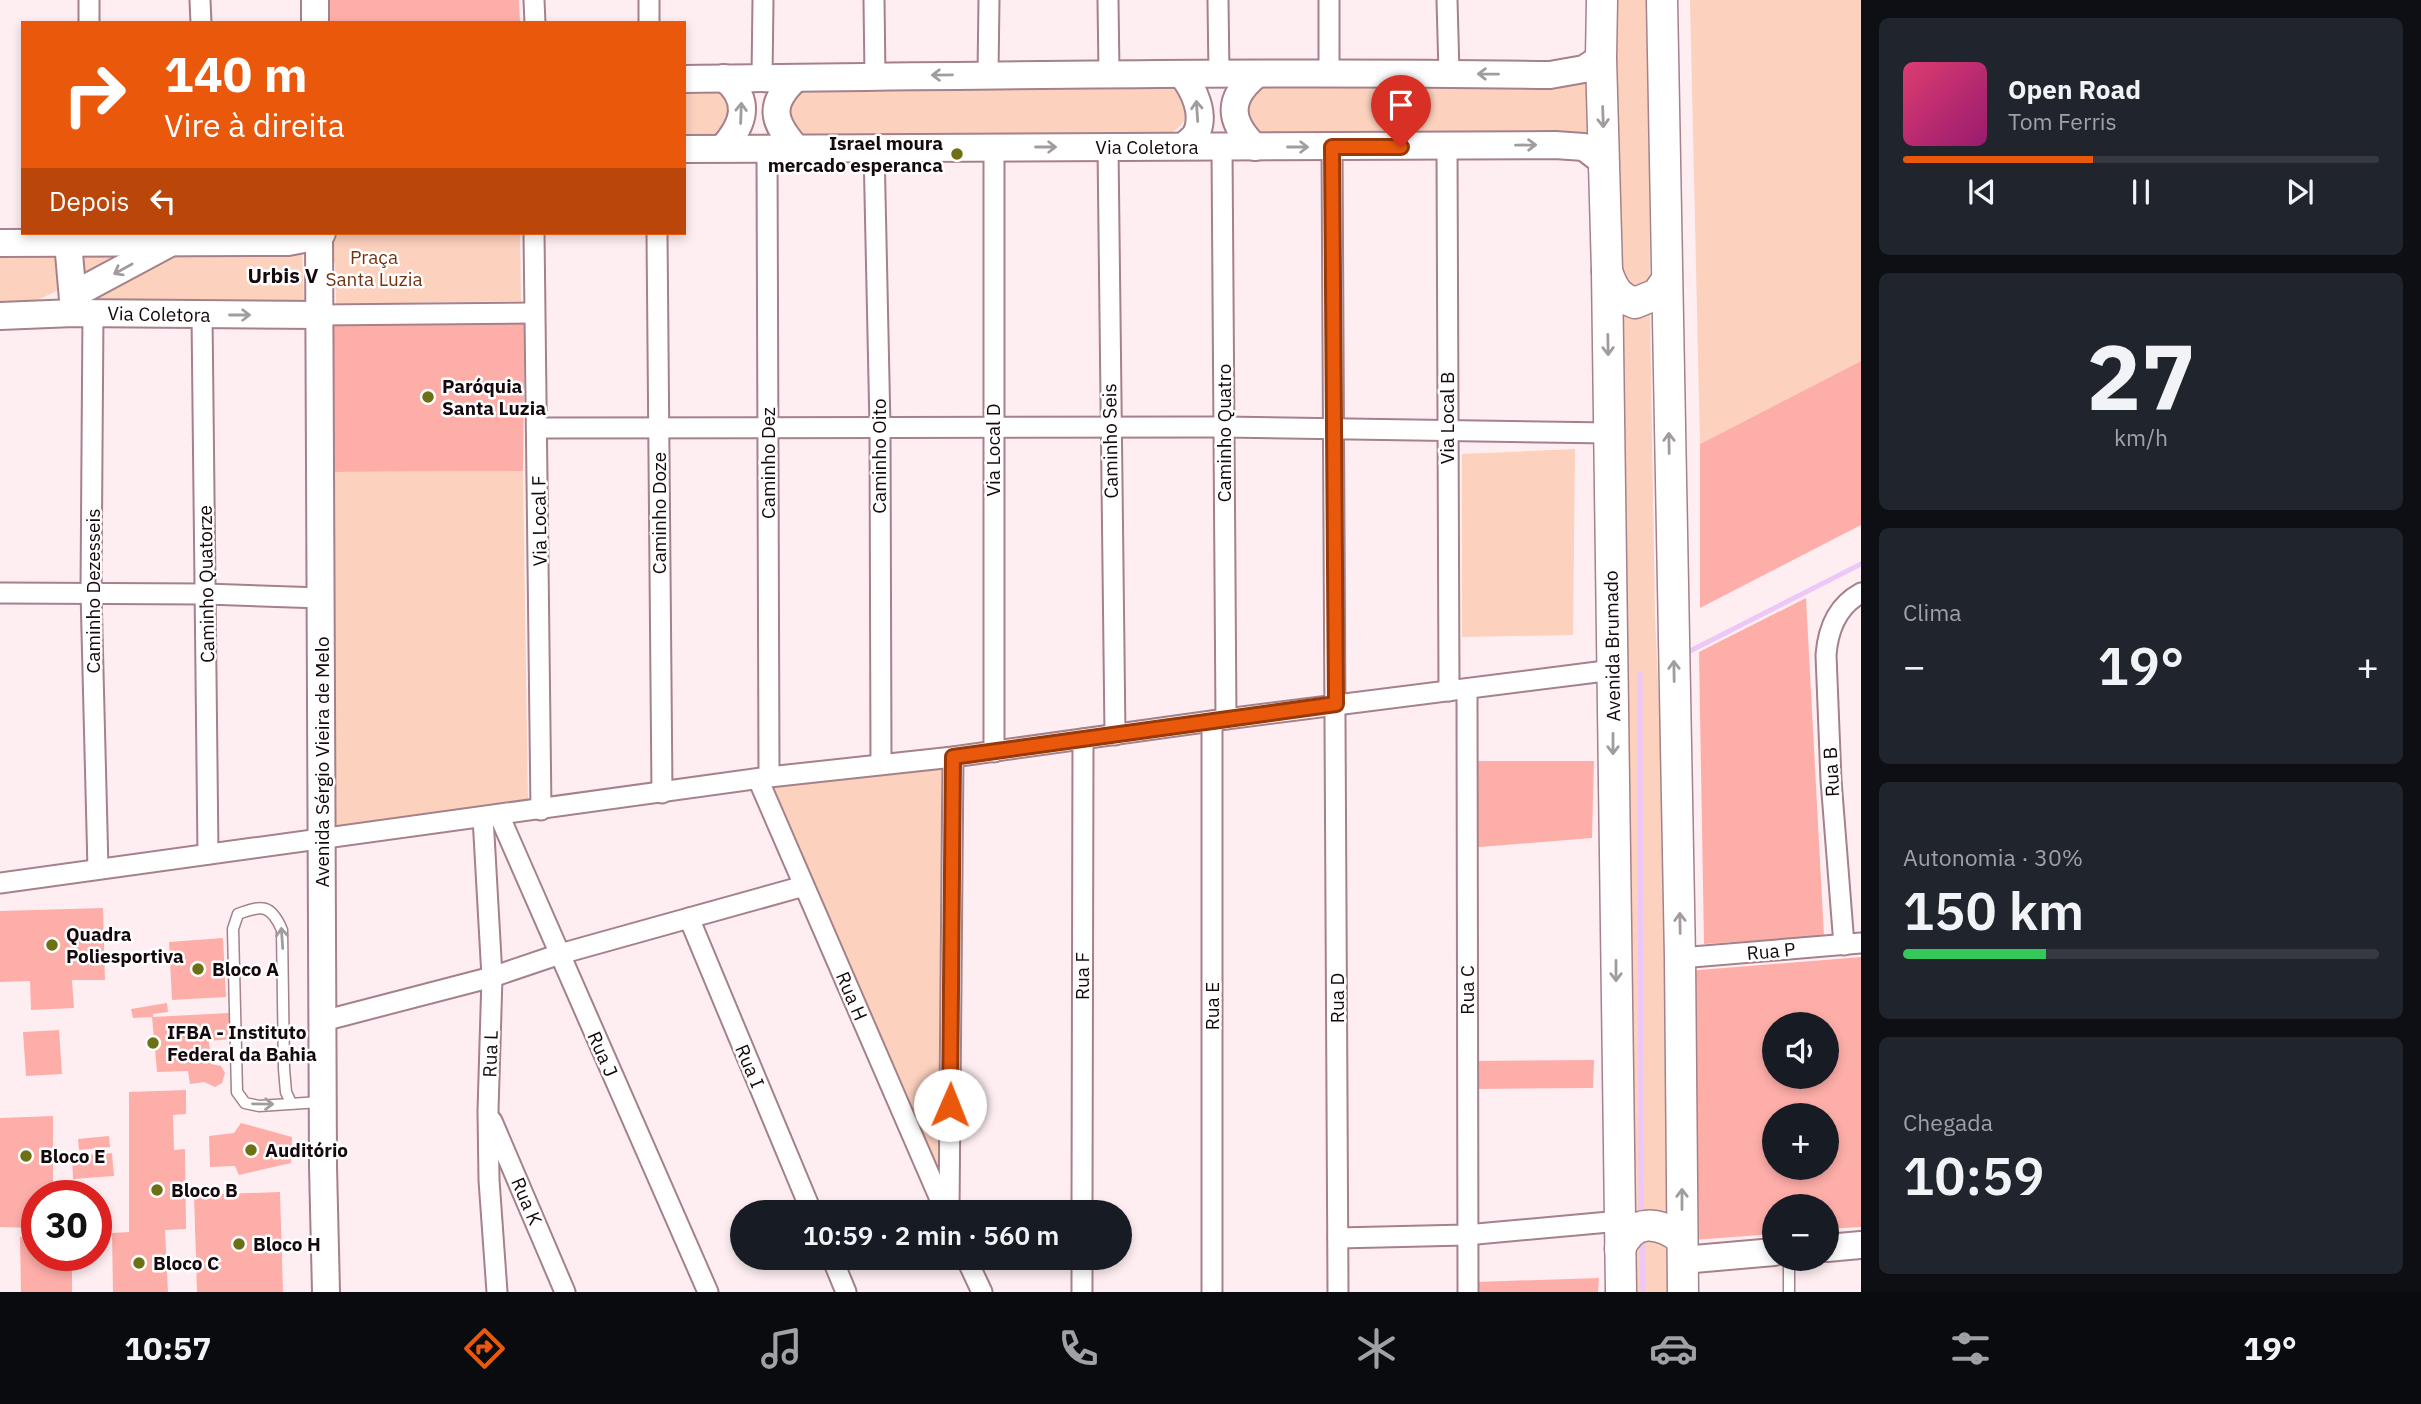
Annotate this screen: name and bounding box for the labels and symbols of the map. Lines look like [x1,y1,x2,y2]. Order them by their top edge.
one-way arrow [1476,67,1499,81]
one-way arrow [930,69,953,82]
pin [1371,75,1431,147]
one-way arrow [1190,100,1203,123]
one-way arrow [734,101,747,124]
one-way arrow [1597,105,1610,128]
place label: Israel moura mercado esperanca [768,131,943,177]
street label: Via Coletora [1095,135,1199,159]
one-way arrow [1514,138,1537,152]
one-way arrow [1287,140,1310,154]
one-way arrow [1035,141,1058,154]
marker: Israel moura mercado esperanca [949,146,965,162]
park label: Praça Santa Luzia [325,245,423,291]
district label: Urbis V [247,261,319,289]
one-way arrow [113,262,133,276]
street label: Via Coletora [107,301,211,327]
one-way arrow [228,308,251,322]
one-way arrow [1601,333,1615,356]
street label: Caminho Quatro [1212,364,1236,502]
street label: Via Local B [1435,372,1459,464]
place label: Paróquia Santa Luzia [442,374,546,420]
street label: Caminho Seis [1097,383,1123,499]
marker: Paróquia Santa Luzia [420,389,436,405]
street label: Caminho Oito [867,398,891,514]
street label: Via Local D [981,403,1005,497]
street label: Caminho Dez [756,407,780,519]
one-way arrow [1662,432,1676,455]
street label: Caminho Doze [647,452,671,574]
street label: Via Local F [526,475,552,567]
street label: Caminho Quatorze [193,505,219,663]
street label: Caminho Dezesseis [81,509,105,673]
street label: Avenida Brumado [1599,570,1625,722]
street label: Avenida Sérgio Vieira de Melo [310,636,334,888]
one-way arrow [1667,660,1681,683]
one-way arrow [1606,732,1620,755]
street label: Rua B [1818,746,1844,798]
one-way arrow [1673,912,1686,935]
place label: Quadra Poliesportiva [66,922,184,968]
one-way arrow [275,928,288,950]
marker: Quadra Poliesportiva [44,937,60,953]
street label: Rua P [1745,937,1797,965]
street label: Rua F [1070,952,1094,1000]
place label: Bloco A [212,957,279,981]
one-way arrow [1609,959,1623,982]
marker: Bloco A [190,961,206,977]
street label: Rua C [1455,965,1479,1015]
street label: Rua H [831,968,873,1024]
street label: Rua D [1325,973,1349,1023]
street label: Rua E [1200,982,1224,1030]
place label: IFBA - Instituto Federal da Bahia [167,1020,317,1066]
street label: Rua J [582,1028,624,1080]
street label: Rua L [477,1030,503,1078]
marker: IFBA - Instituto Federal da Bahia [145,1035,161,1051]
street label: Rua I [730,1041,770,1091]
position arrow [913,1068,987,1142]
one-way arrow [251,1097,274,1111]
place label: Auditório [265,1138,348,1162]
marker: Auditório [243,1142,259,1158]
place label: Bloco E [40,1144,106,1168]
marker: Bloco E [18,1148,34,1164]
street label: Rua K [506,1173,548,1229]
place label: Bloco B [171,1178,238,1202]
speed limit sign: 30 [21,1180,112,1271]
marker: Bloco B [149,1182,165,1198]
one-way arrow [1675,1188,1689,1211]
place label: Bloco H [253,1232,321,1256]
marker: Bloco H [231,1236,247,1252]
place label: Bloco C [153,1251,219,1275]
marker: Bloco C [131,1255,147,1271]

